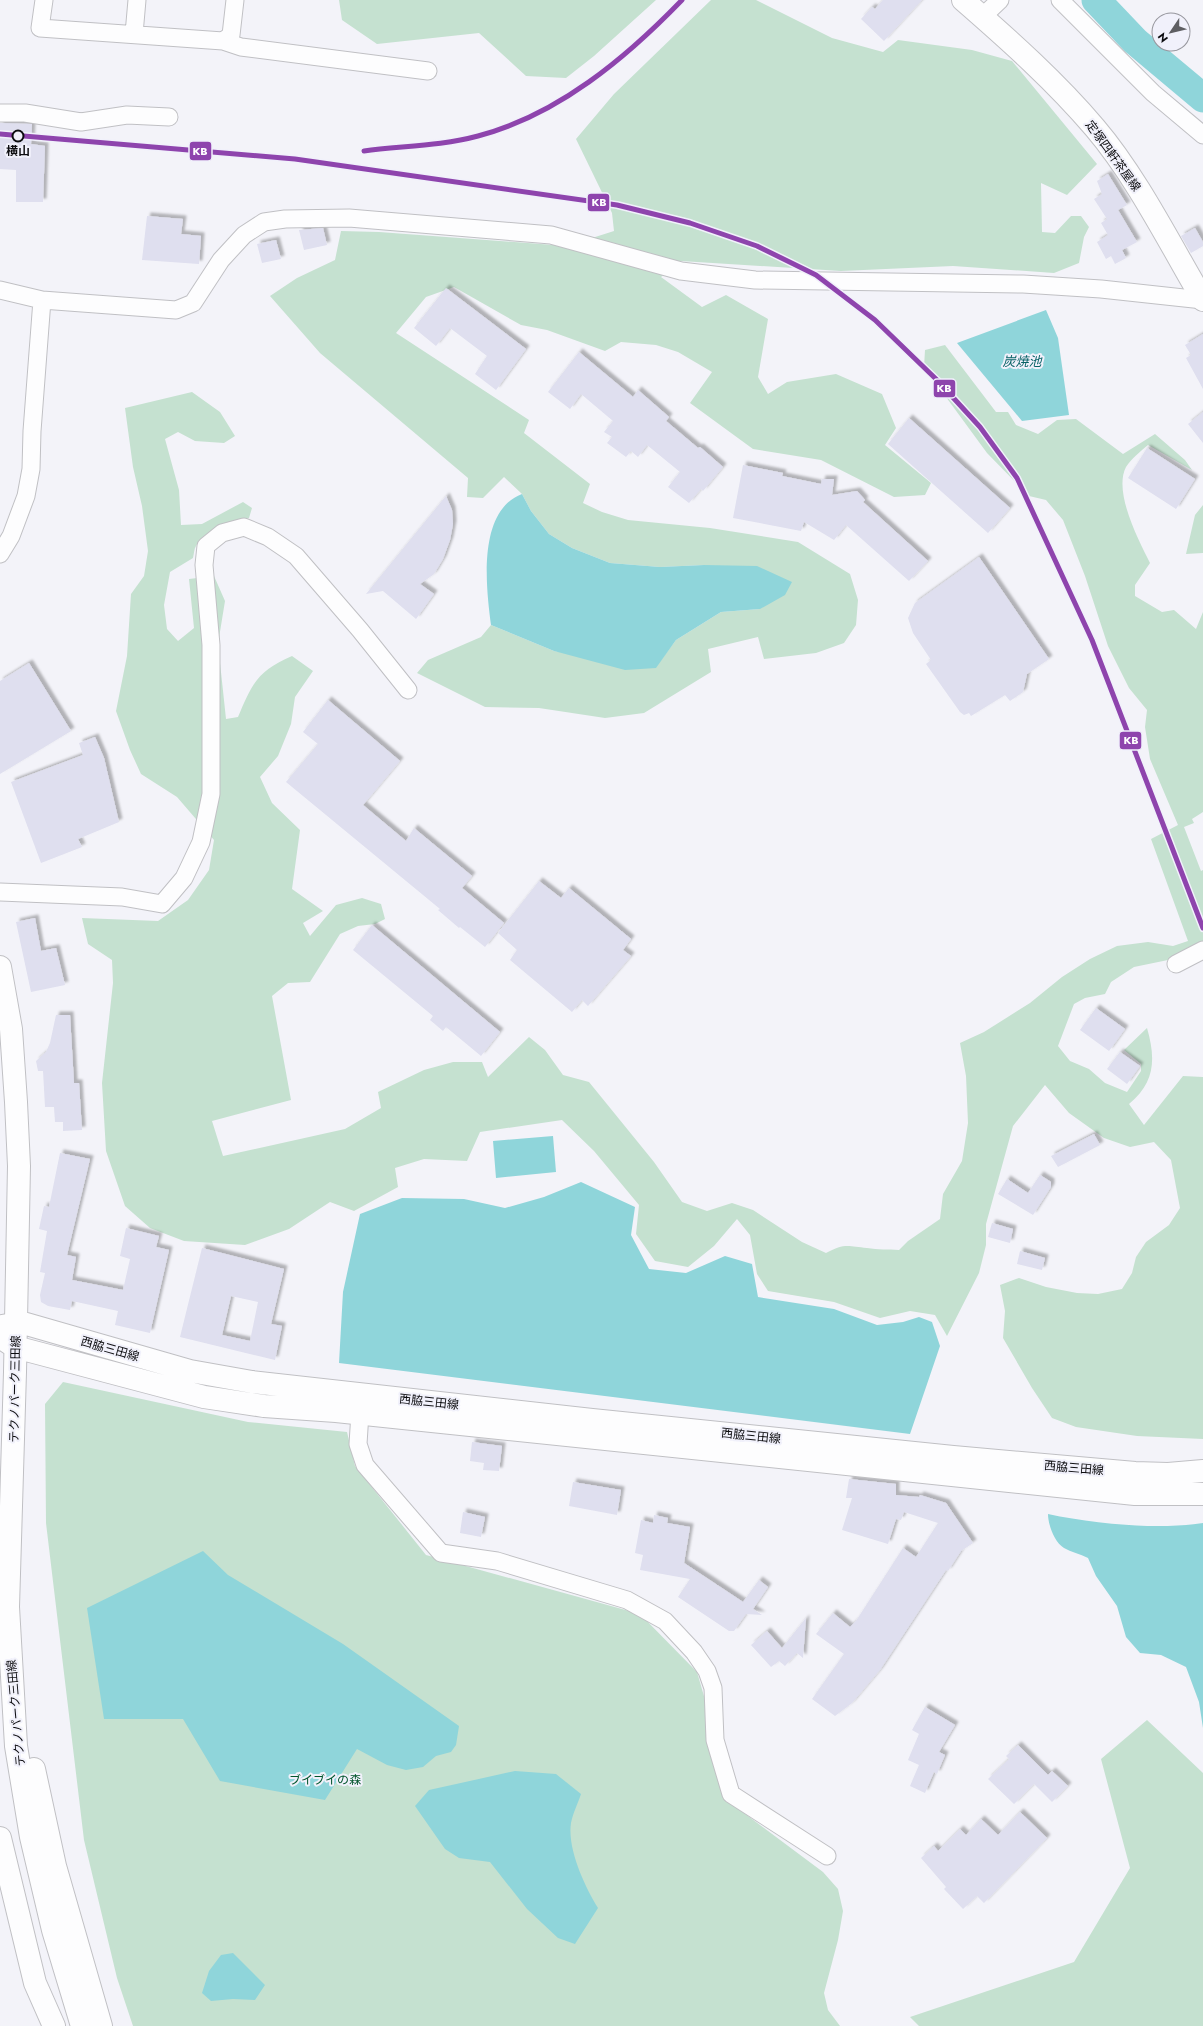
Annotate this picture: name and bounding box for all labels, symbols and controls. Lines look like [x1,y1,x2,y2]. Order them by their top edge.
north arrow [1151,12,1191,52]
text: N [1154,30,1172,46]
street label: 定塚四軒茶屋線 [1081,117,1145,195]
marker: 横山 [11,129,25,143]
line badge: KB [189,141,212,161]
place label: 横山 [6,142,30,160]
text: KB [193,143,208,159]
line badge: KB [587,193,610,212]
text: KB [592,194,607,210]
water label: 炭焼池 [1002,352,1043,371]
line badge: KB [933,379,956,398]
text: KB [937,380,952,396]
line badge: KB [1119,731,1142,750]
text: KB [1124,732,1139,748]
street label: 西脇三田線 [79,1332,141,1366]
street label: テクノパーク三田線 [5,1335,25,1443]
street label: 西脇三田線 [398,1390,460,1414]
street label: 西脇三田線 [720,1424,782,1448]
street label: 西脇三田線 [1043,1456,1105,1480]
street label: テクノパーク三田線 [2,1659,30,1767]
park label: ブイブイの森 [289,1771,361,1789]

